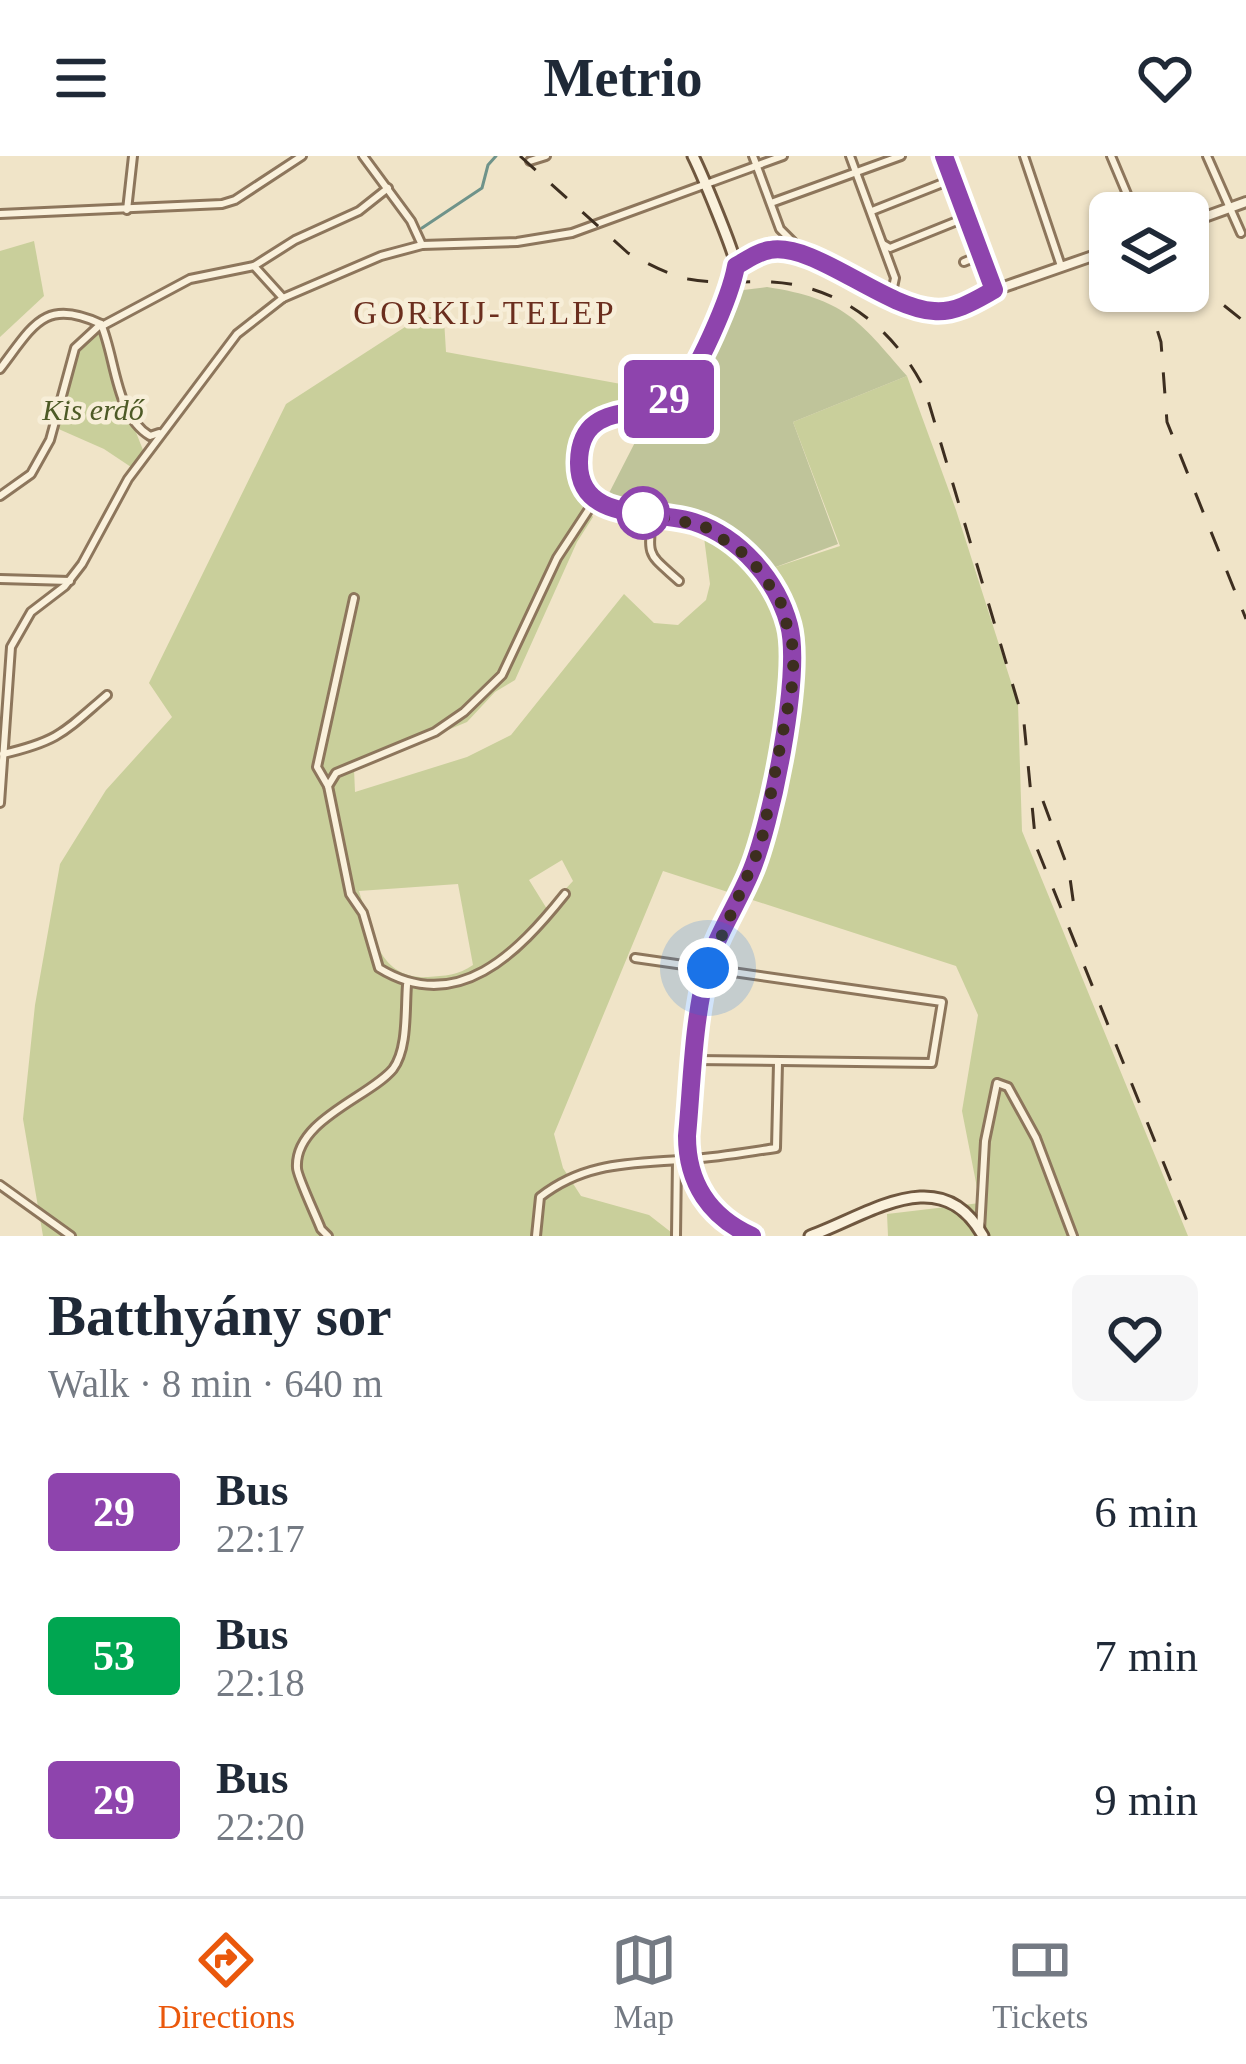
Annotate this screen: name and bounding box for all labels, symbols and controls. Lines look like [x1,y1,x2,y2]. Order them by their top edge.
icon: menu [48,45,114,111]
icon: heart [1132,45,1198,111]
text: Metrio [544,48,702,108]
map controls [1089,192,1209,312]
button: layers [1089,192,1209,312]
district label: GORKIJ-TELEP [353,295,617,331]
line badge: 29 [615,360,723,438]
text: 29 [648,376,690,422]
park label: Kis erdő [41,393,146,426]
unlabelled marker [618,488,668,538]
your location [678,938,738,998]
button: heart [1072,1275,1198,1401]
text: Batthyány sor [48,1284,392,1347]
text: Walk · 8 min · 640 m [48,1362,383,1405]
text: Bus [216,1465,289,1515]
text: 6 min [1094,1487,1198,1537]
text: 29 [93,1489,135,1535]
text: 22:17 [216,1517,305,1560]
text: Bus [216,1609,289,1659]
text: 7 min [1094,1631,1198,1681]
text: 53 [93,1633,135,1679]
text: 22:18 [216,1661,305,1704]
text: Bus [216,1753,289,1803]
text: 9 min [1094,1775,1198,1825]
text: 29 [93,1777,135,1823]
text: 22:20 [216,1805,305,1848]
tab: Directions [158,1927,295,2036]
tab: Map [611,1927,677,2036]
tab: Tickets [992,1927,1088,2036]

